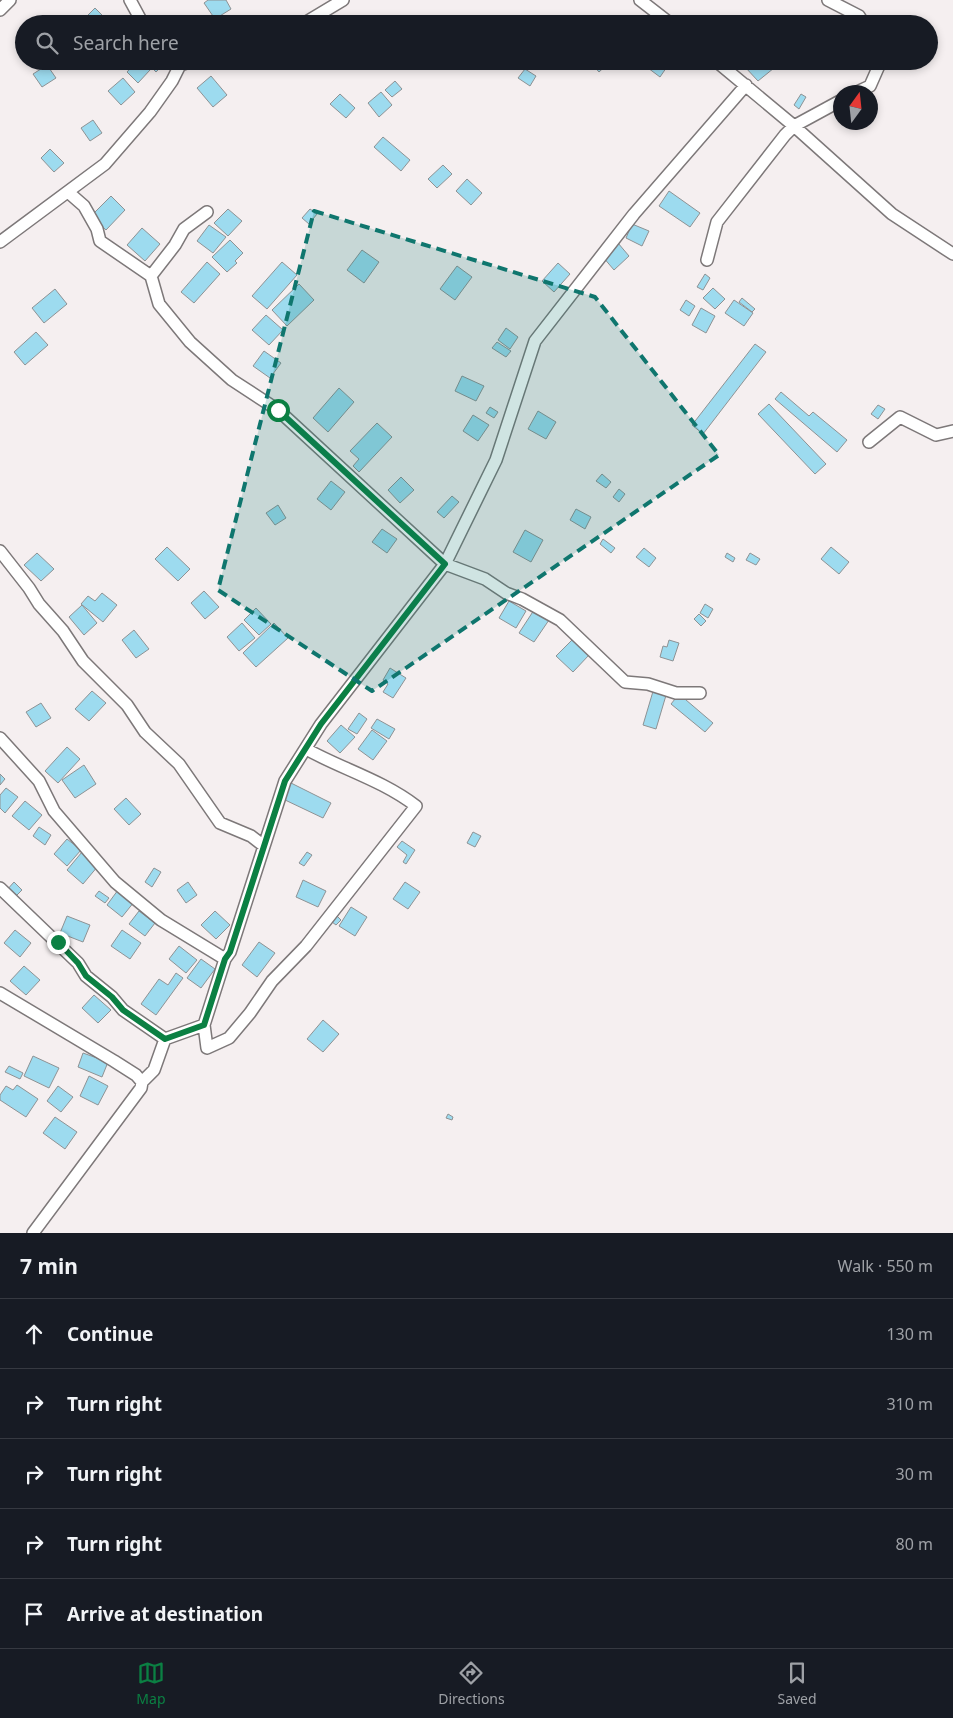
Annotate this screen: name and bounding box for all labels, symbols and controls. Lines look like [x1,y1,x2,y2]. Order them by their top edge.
search box [15,15,938,70]
icon: search [33,29,61,57]
text: Search here [73,30,179,56]
north arrow [833,85,878,130]
route start [267,399,290,422]
route end [47,931,70,954]
text: 7 min [20,1252,78,1280]
text: Walk · 550 m [838,1255,933,1277]
icon: ahead [20,1320,48,1348]
text: Continue [67,1321,153,1347]
text: 130 m [886,1323,933,1345]
icon: right [20,1390,48,1418]
text: Turn right [67,1391,162,1417]
text: 310 m [886,1393,933,1415]
icon: right [20,1460,48,1488]
text: Turn right [67,1461,162,1487]
text: 30 m [896,1463,933,1485]
icon: right [20,1530,48,1558]
text: Turn right [67,1531,162,1557]
text: 80 m [896,1533,933,1555]
icon: arrive [20,1600,48,1628]
text: Arrive at destination [67,1601,263,1627]
tab: Map [136,1659,166,1708]
tab: Directions [438,1659,505,1708]
tab: Saved [777,1659,817,1708]

